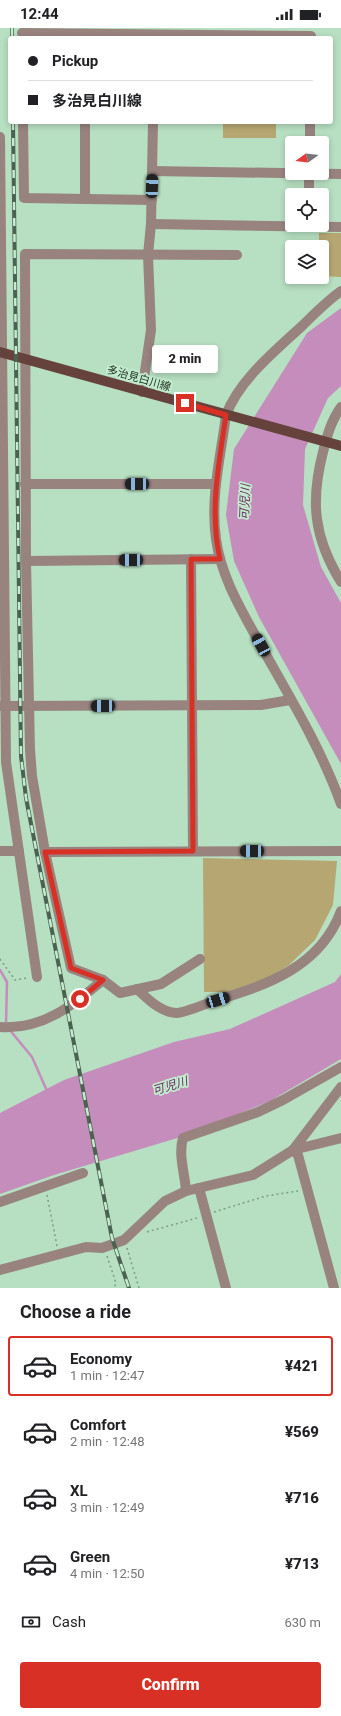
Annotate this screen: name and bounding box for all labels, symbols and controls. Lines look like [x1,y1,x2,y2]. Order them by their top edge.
text: 12:44 [20,5,59,23]
text: Pickup [52,52,98,70]
text: 多治見白川線 [52,92,142,110]
north arrow [285,136,329,180]
map controls [285,136,329,284]
car [146,174,158,198]
button: locate [285,188,329,232]
button: layers [285,240,329,284]
callout: 2 min [152,345,218,373]
text: 2 min [169,351,201,366]
street label: 多治見白川線 [105,363,172,394]
route end [176,394,194,412]
car [125,478,149,490]
water label: 可児川 [237,482,253,520]
car [119,554,143,566]
car [250,632,272,658]
car [91,700,115,712]
car [240,845,264,857]
route start [71,990,89,1008]
car [205,991,231,1009]
water label: 可児川 [151,1073,191,1098]
text: Choose a ride [20,1301,131,1322]
icon: car [22,1348,58,1384]
text: Economy [70,1350,132,1368]
text: ¥421 [285,1357,319,1375]
text: 1 min · 12:47 [70,1368,145,1383]
icon: car [22,1414,58,1450]
text: Comfort [70,1416,126,1434]
text: ¥569 [285,1423,319,1441]
text: 2 min · 12:48 [70,1434,145,1449]
icon: car [22,1480,58,1516]
text: XL [70,1482,88,1500]
text: ¥716 [285,1489,319,1507]
text: 3 min · 12:49 [70,1500,145,1515]
icon: car [22,1546,58,1582]
text: Green [70,1548,110,1566]
text: ¥713 [285,1555,319,1573]
text: 4 min · 12:50 [70,1566,145,1581]
icon: cash [20,1611,42,1633]
text: Cash [52,1613,86,1631]
text: 630 m [284,1615,321,1630]
button: Confirm [20,1662,321,1708]

